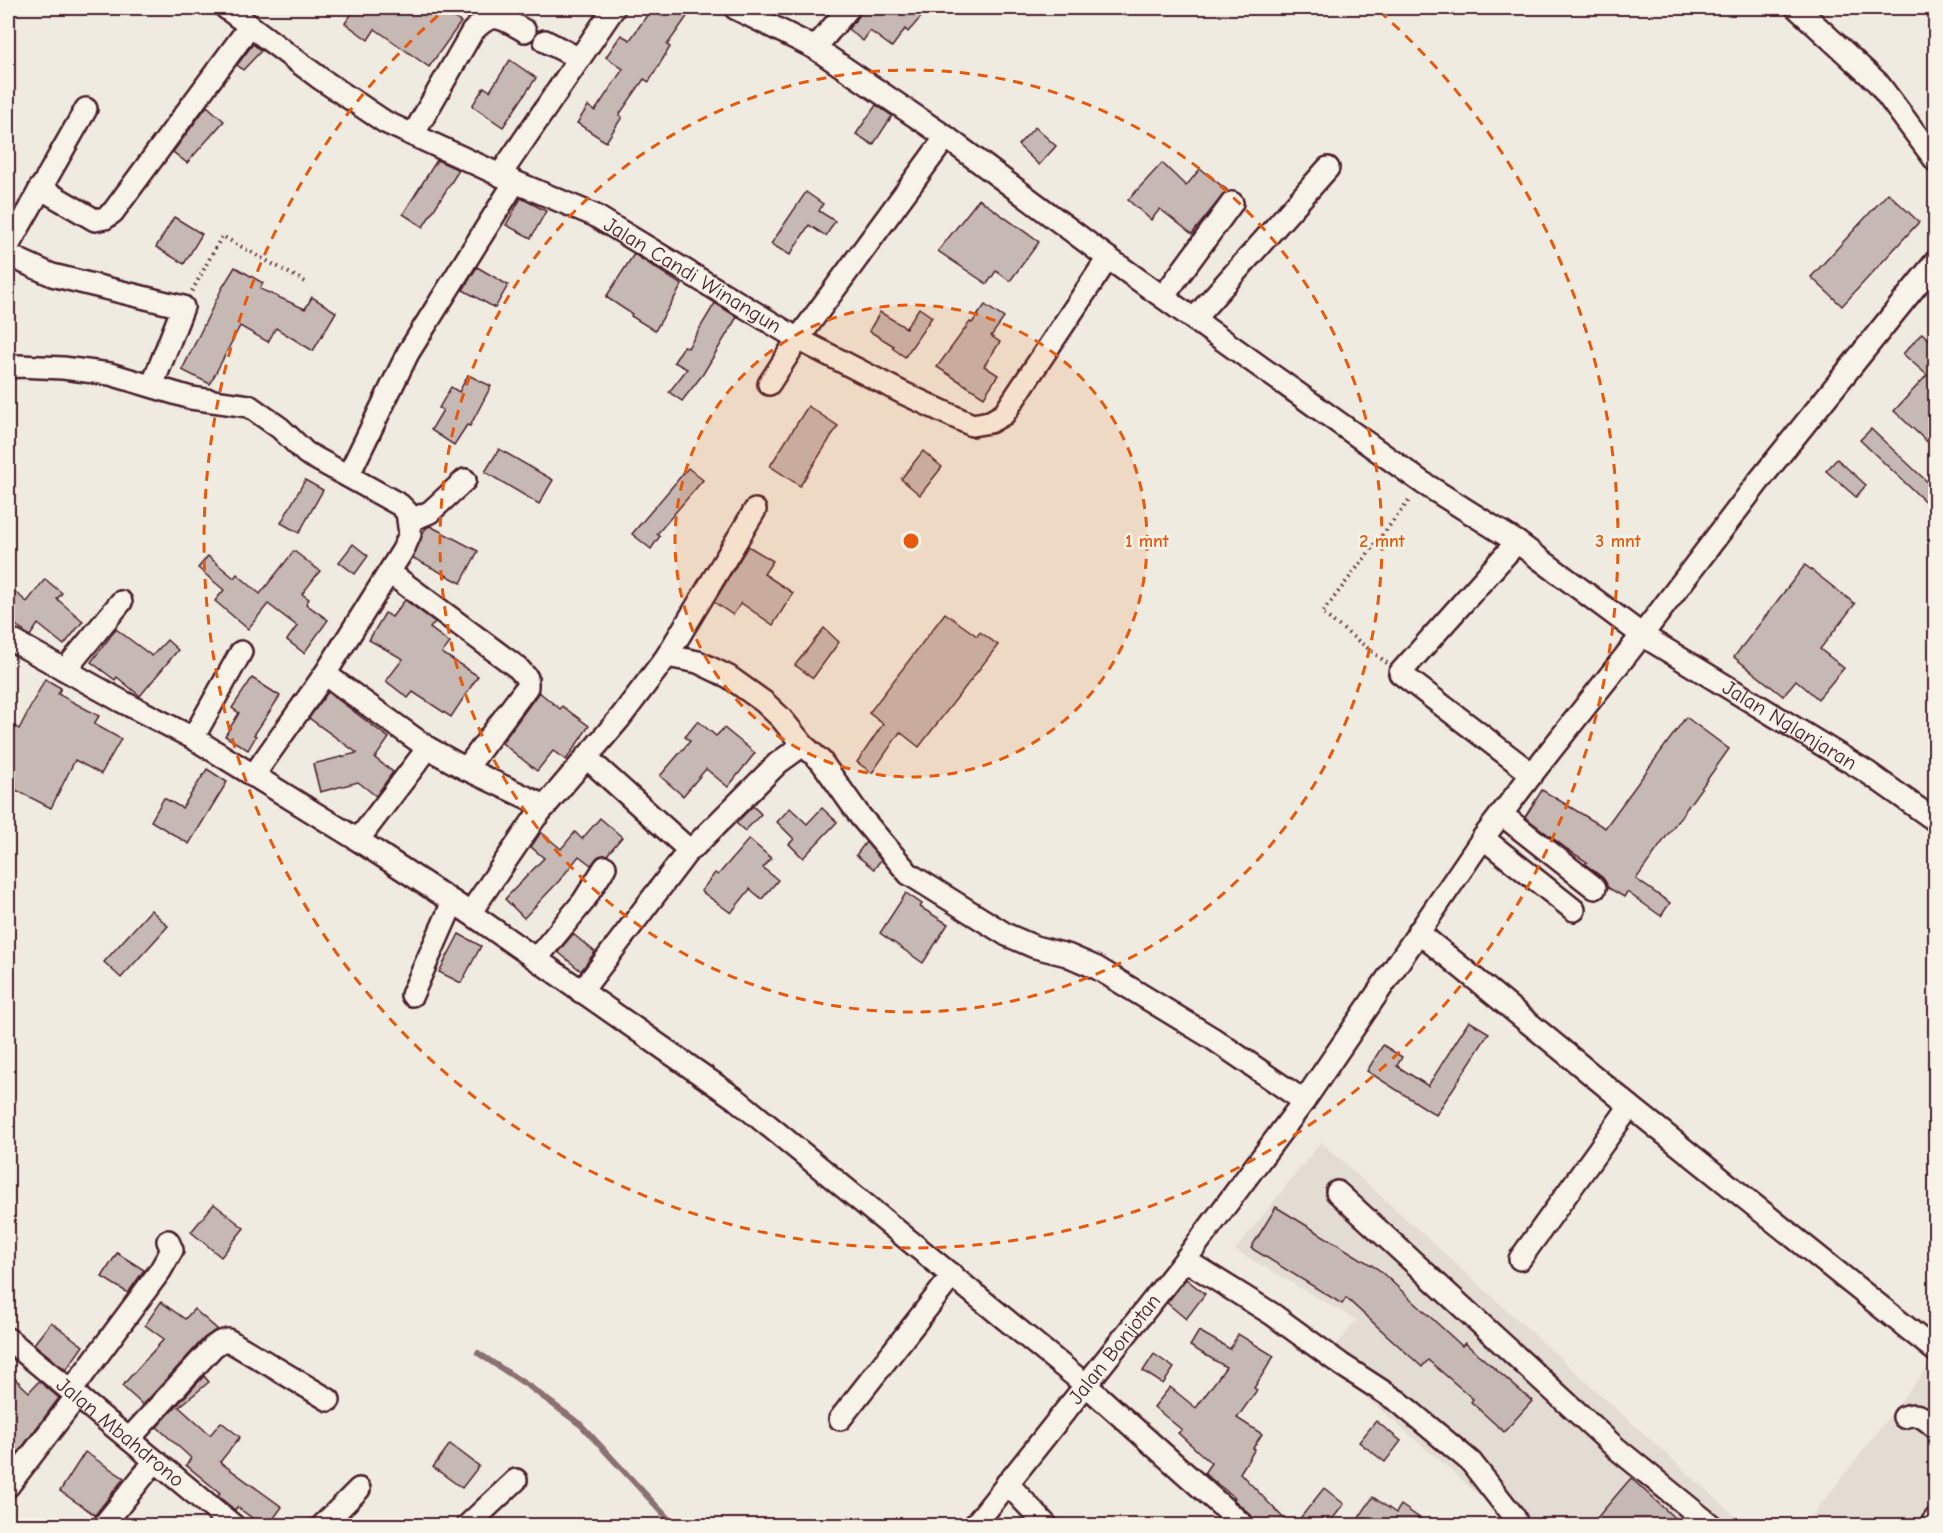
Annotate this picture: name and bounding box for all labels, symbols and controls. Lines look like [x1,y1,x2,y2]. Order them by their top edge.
street label: Jalan Candi Winangun [600,212,786,338]
centre of rings [901,531,921,551]
text: 1 mnt [1125,531,1170,552]
text: 2 mnt [1359,531,1406,552]
text: 3 mnt [1595,531,1642,552]
street label: Jalan Nglanjaran [1718,675,1861,775]
street label: Jalan Bonjotan [1063,1289,1166,1409]
street label: Jalan Mbahdrono [52,1372,189,1492]

